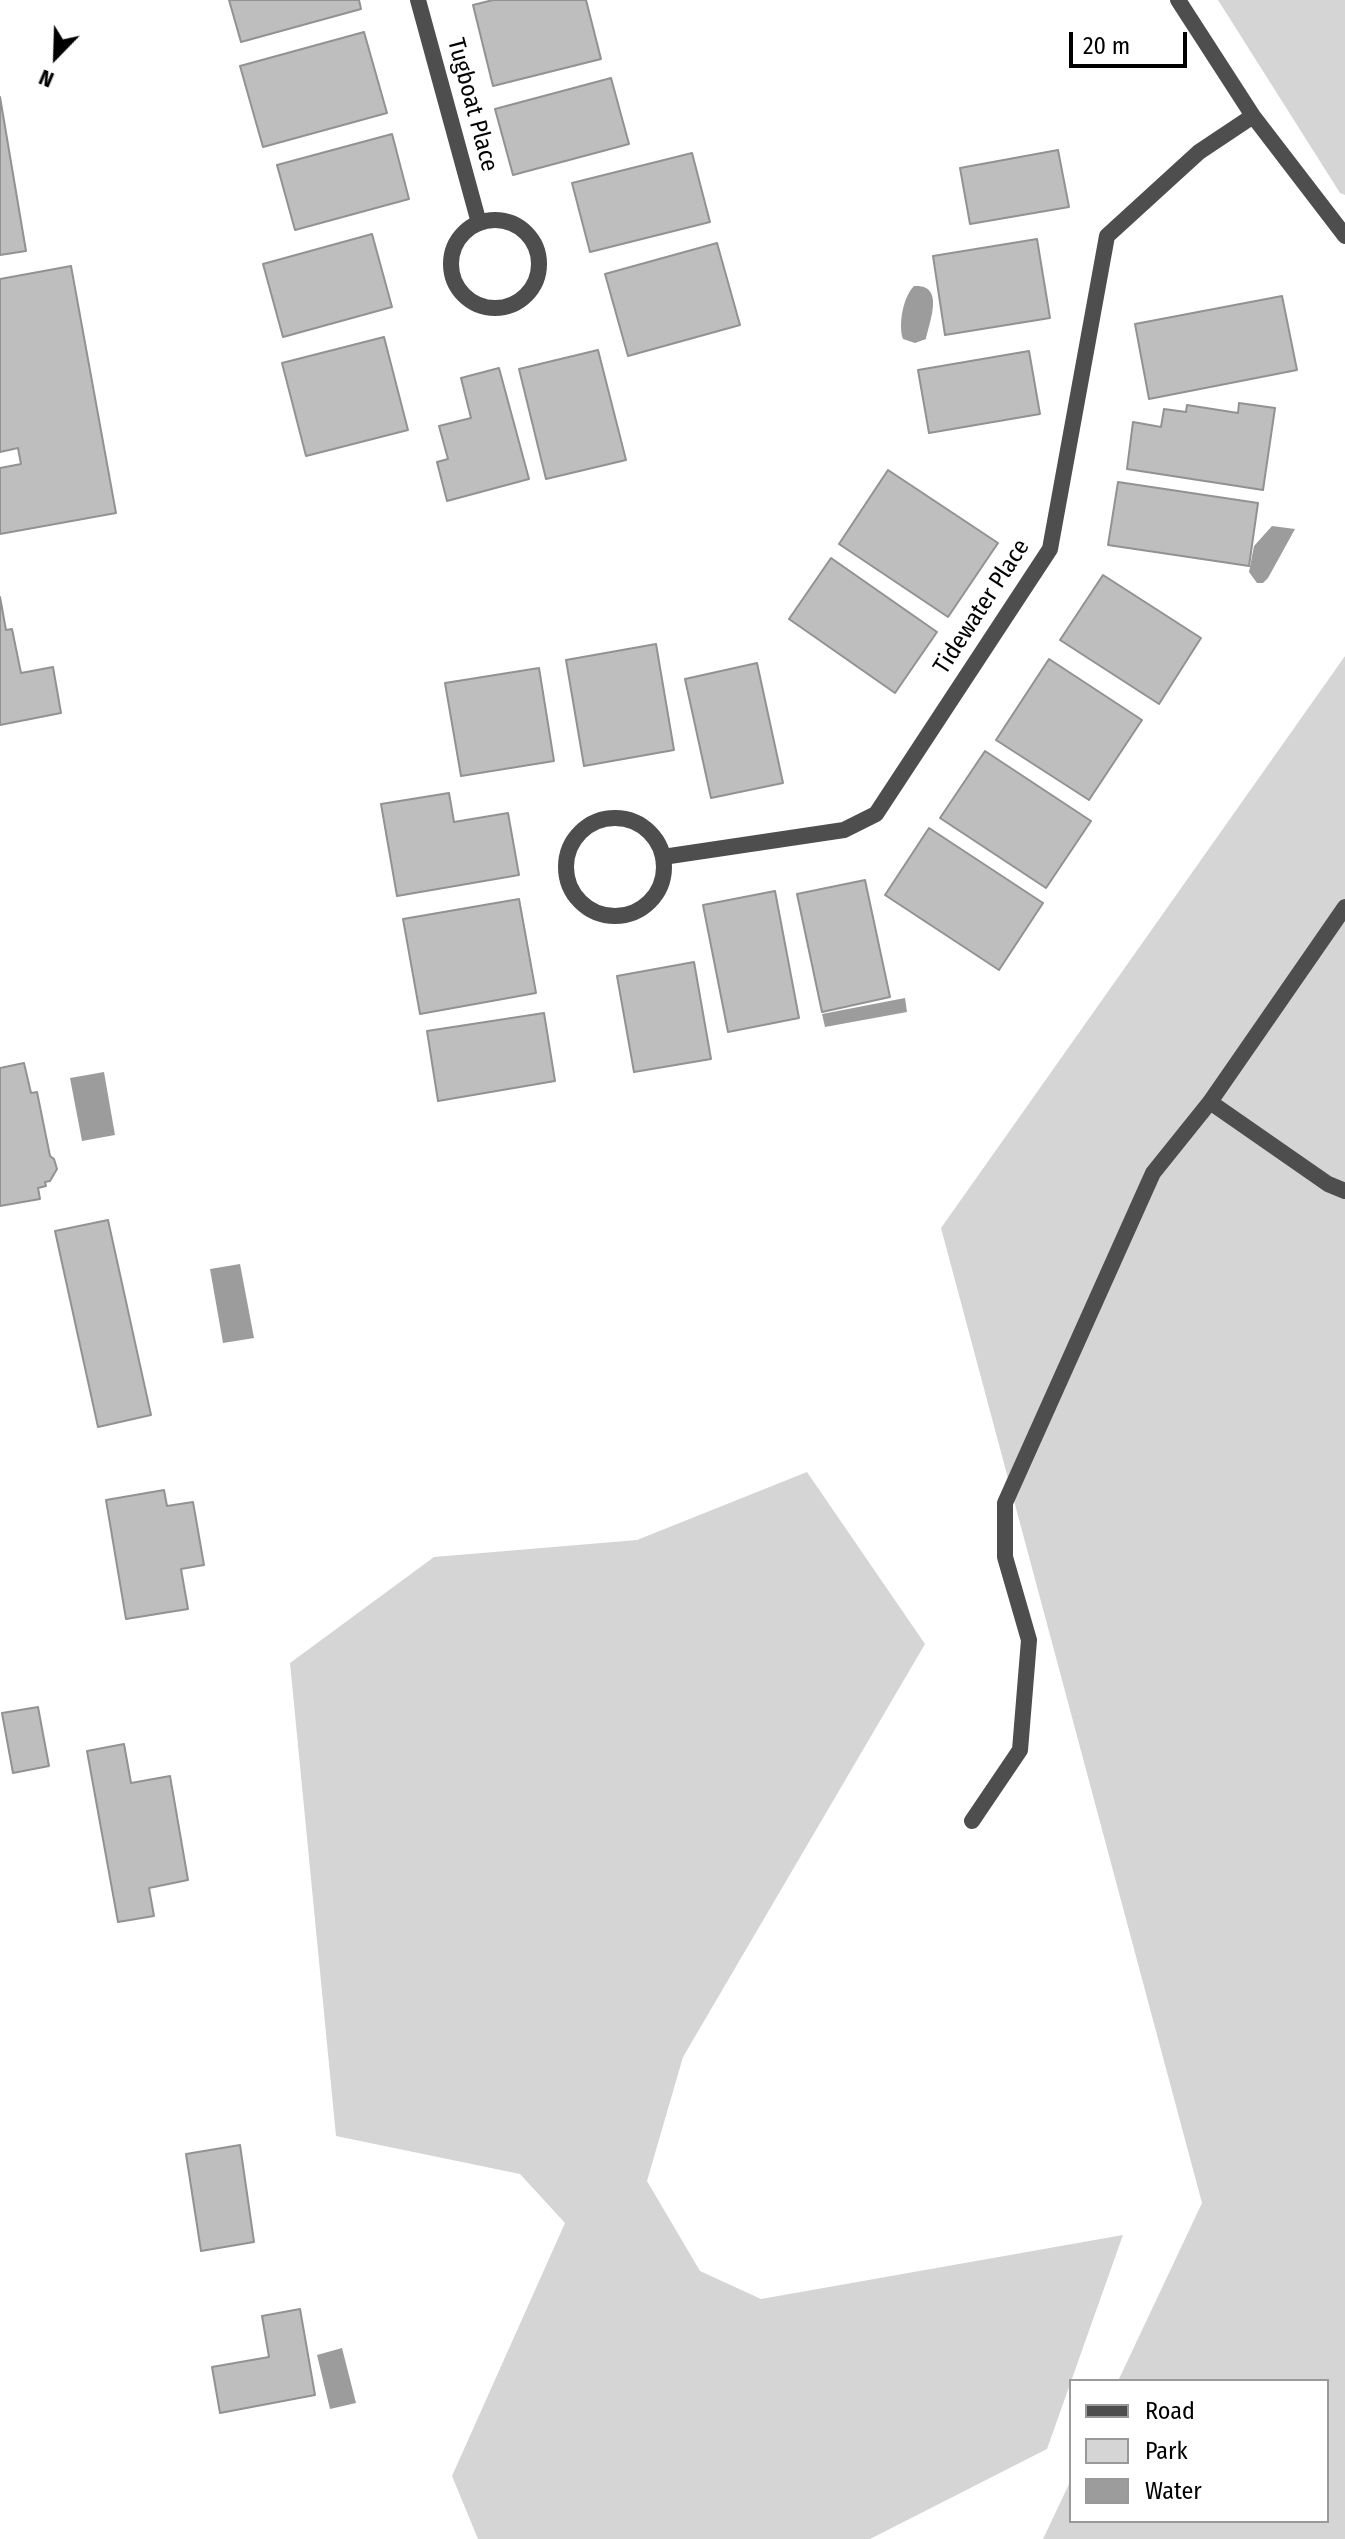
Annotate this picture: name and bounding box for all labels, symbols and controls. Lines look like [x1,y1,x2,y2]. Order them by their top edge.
north arrow [16,16,96,96]
scale bar [1073,16,1191,66]
text: 20 m [1083,32,1130,60]
street label: Tugboat Place [440,35,504,175]
text: N [35,64,58,94]
street label: Tidewater Place [928,534,1036,680]
legend [1069,2379,1329,2523]
text: Road [1145,2397,1195,2425]
text: Park [1145,2437,1188,2465]
text: Water [1145,2477,1202,2505]

